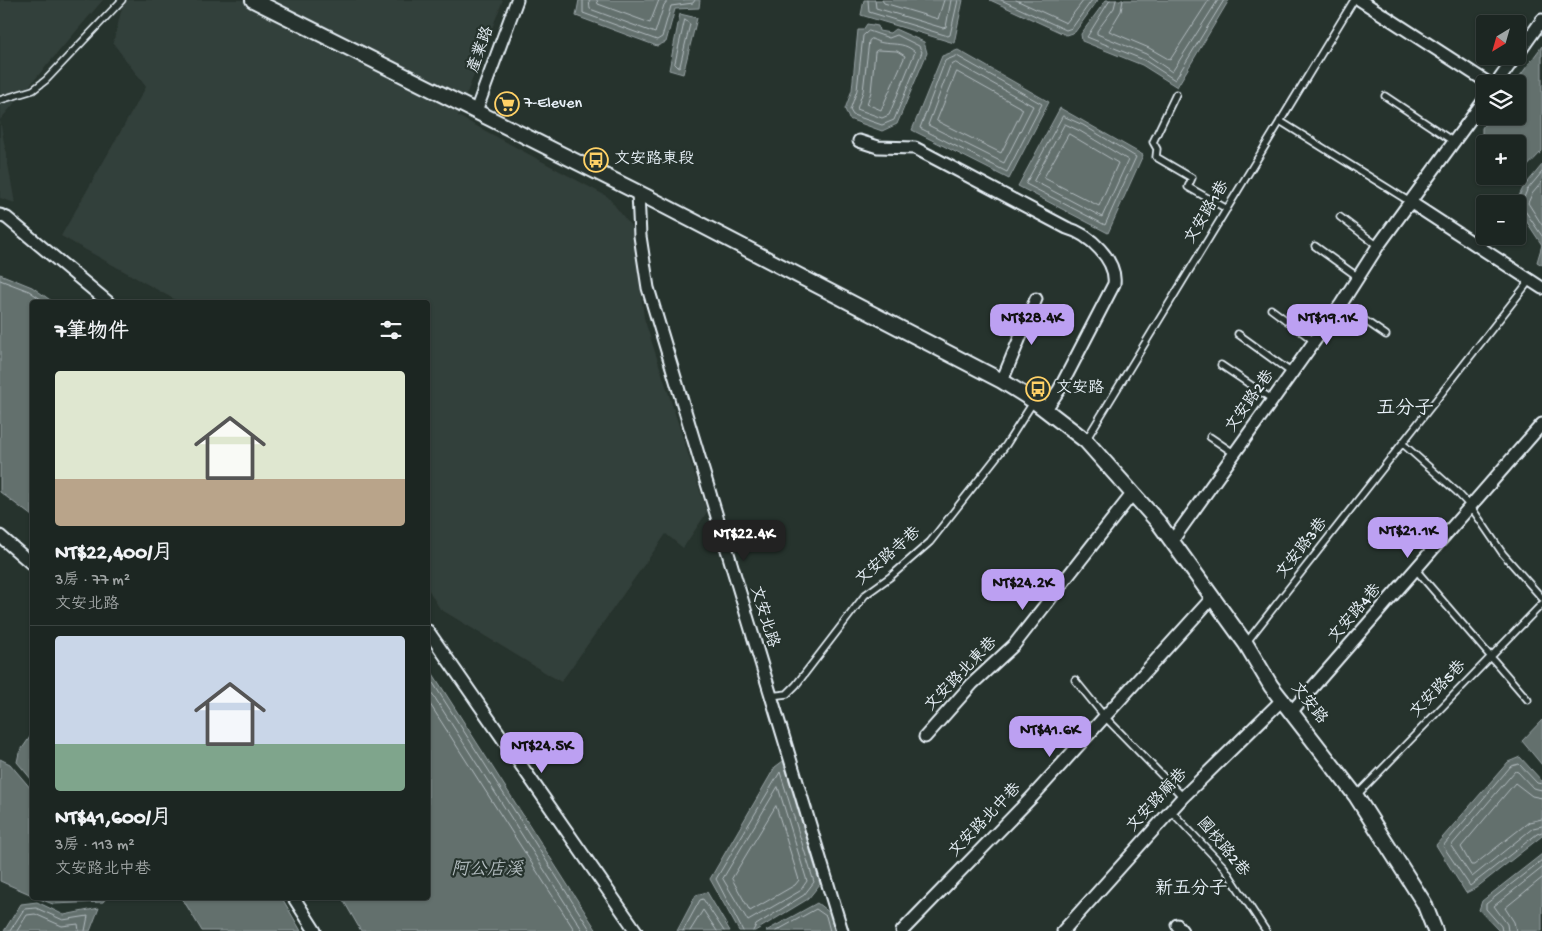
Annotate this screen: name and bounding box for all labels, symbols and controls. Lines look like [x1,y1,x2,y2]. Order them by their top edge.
north arrow [1476,15,1526,65]
map controls [1476,15,1526,245]
street label: 產業路 [463,24,499,76]
button: layers [1476,75,1526,125]
supermarket icon: 7-Eleven [494,91,520,117]
place label: 7-Eleven [523,95,582,114]
button: + [1476,135,1526,185]
bus stop icon: 文安路東段 [583,147,609,173]
place label: 文安路東段 [614,149,694,170]
street label: 文安路1巷 [1180,177,1234,248]
button: − [1476,195,1526,245]
pin: NT$28.4K [980,304,1084,346]
pin: NT$19.1K [1275,304,1379,346]
text: NT$28.4K [1001,310,1063,329]
text: NT$19.1K [1298,310,1356,329]
icon: filters [377,316,405,344]
text: 7筆物件 [55,321,129,346]
street label: 文安路2巷 [1221,366,1279,437]
bus stop icon: 文安路 [1025,376,1051,402]
place label: 文安路 [1056,378,1104,399]
district label: 五分子 [1376,397,1434,421]
icon: home [185,403,275,493]
street label: 文安路3巷 [1272,513,1333,583]
pin: NT$21.1K [1356,516,1460,559]
pin: NT$22.4K [692,520,796,562]
street label: 文安路寺巷 [851,522,925,590]
text: NT$21.1K [1379,523,1437,542]
text: NT$22.4K [714,526,774,545]
text: NT$22,400/月 [55,542,173,567]
pin: NT$24.2K [971,568,1075,611]
text: 3房 · 77 m² [55,572,130,591]
text: NT$24.2K [993,575,1053,594]
street label: 文安路4巷 [1324,579,1387,647]
street label: 文安北路 [745,583,783,650]
text: 文安北路 [55,596,119,615]
street label: 文安路北東巷 [920,632,1002,716]
street label: 文安路5巷 [1406,656,1471,723]
icon: home [185,669,275,759]
street label: 文安路 [1286,678,1332,729]
pin: NT$41.6K [998,716,1102,758]
text: NT$41.6K [1020,722,1080,741]
pin: NT$24.5K [490,732,594,774]
text: NT$24.5K [511,738,573,757]
street label: 文安路廟巷 [1122,764,1192,837]
street label: 文安路北中巷 [944,778,1026,862]
text: NT$41,600/月 [55,807,172,832]
street label: 國校路2巷 [1192,813,1254,882]
text: 3房 · 113 m² [55,837,135,856]
water label: 阿公店溪 [451,859,524,881]
text: 文安路北中巷 [55,861,151,880]
district label: 新五分子 [1155,878,1227,900]

